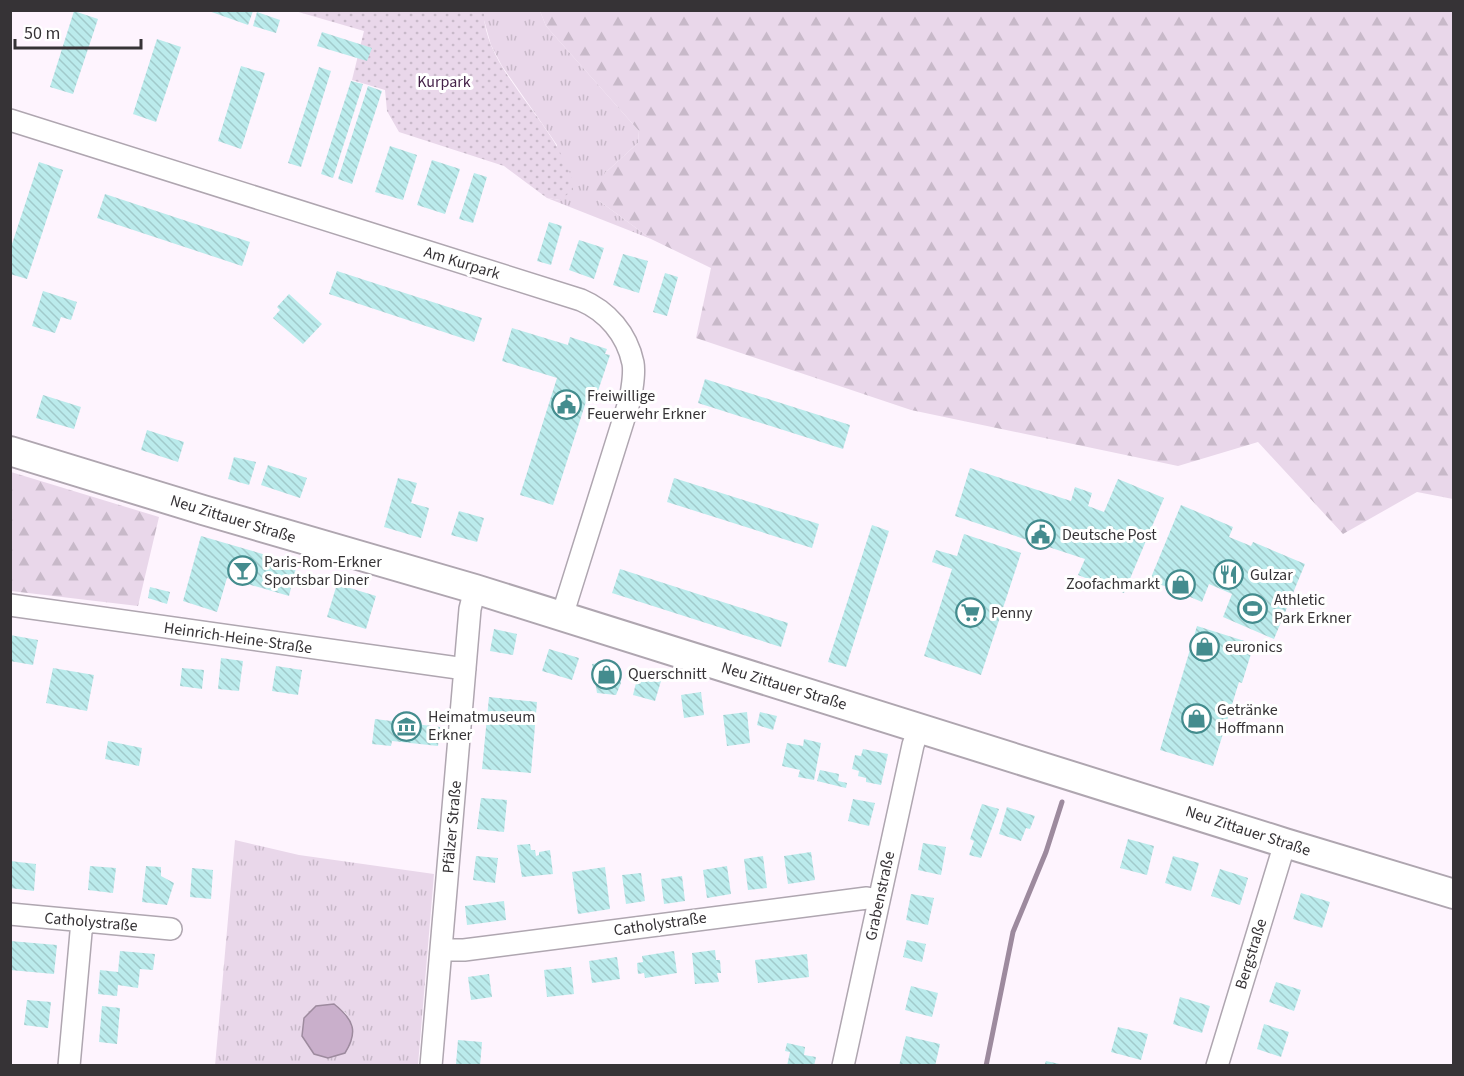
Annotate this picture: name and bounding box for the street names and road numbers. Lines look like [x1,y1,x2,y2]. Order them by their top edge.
street label: Am Kurpark [421,241,503,285]
street label: Neu Zittauer Straße [167,489,299,549]
street label: Heinrich-Heine-Straße [163,617,314,659]
street label: Neu Zittauer Straße [718,656,850,716]
street label: Pfälzer Straße [437,780,467,874]
street label: Neu Zittauer Straße [1183,800,1313,862]
street label: Grabenstraße [860,849,900,943]
street label: Catholystraße [43,907,139,937]
street label: Catholystraße [612,907,708,941]
street label: Bergstraße [1230,916,1272,992]

